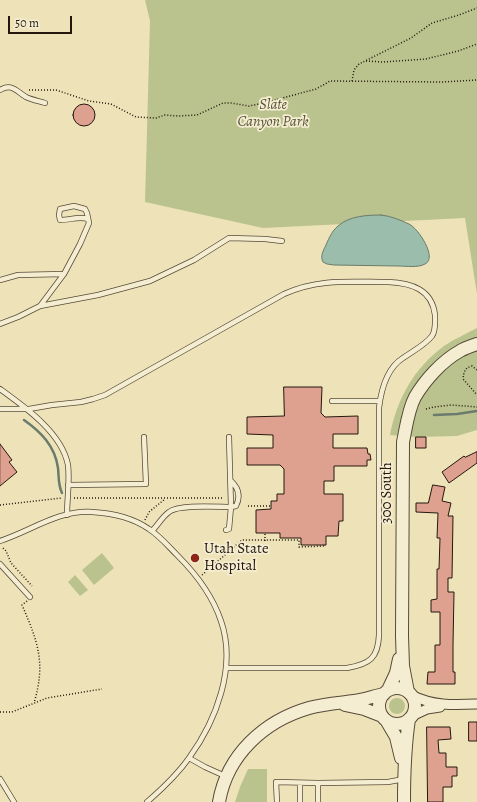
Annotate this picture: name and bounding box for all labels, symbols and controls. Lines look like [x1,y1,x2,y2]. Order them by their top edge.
scale bar [10,8,74,34]
text: 50 m [15,15,39,31]
park label: Slate Canyon Park [237,96,309,131]
street label: 300 South [378,462,396,524]
place label: Utah State Hospital [204,540,269,575]
marker: Utah State Hospital [189,552,201,564]

